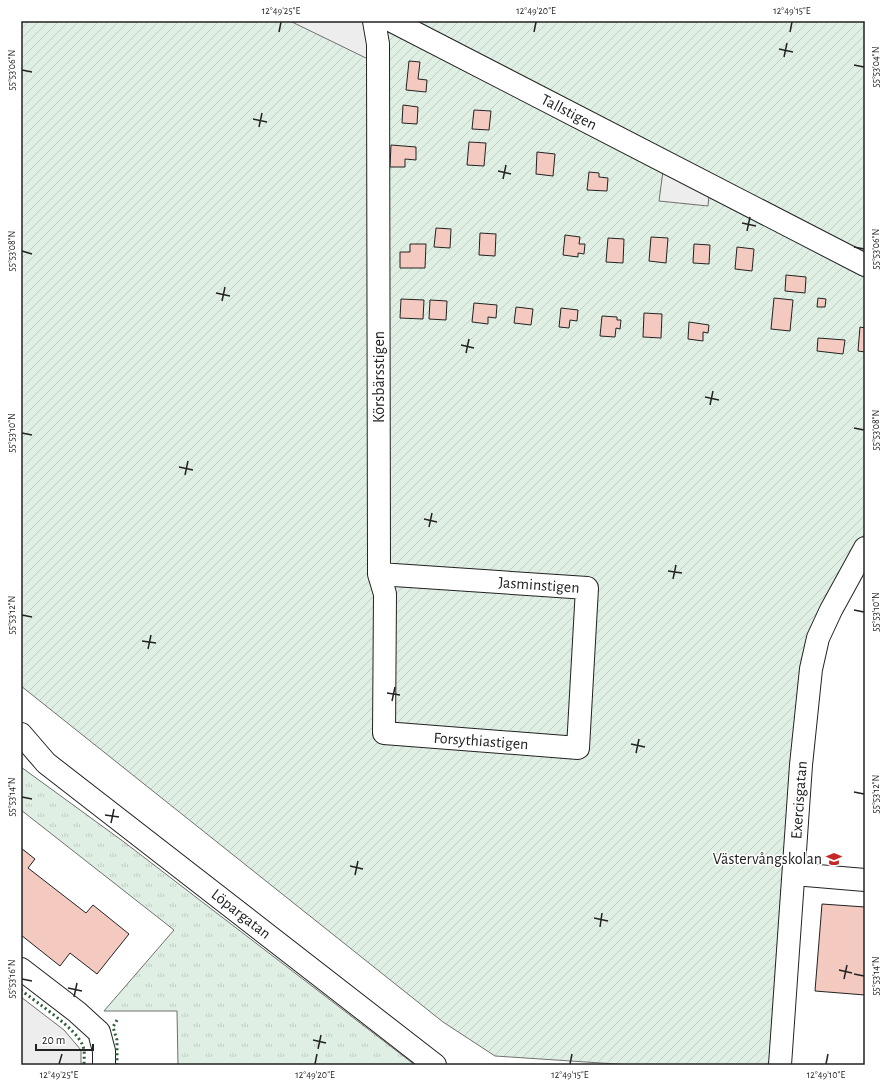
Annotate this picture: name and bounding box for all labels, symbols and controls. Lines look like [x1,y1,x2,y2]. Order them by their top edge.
text: 12°49'25"E [262,6,300,16]
text: 12°49'20"E [516,6,556,16]
text: 12°49'15"E [773,6,811,16]
text: 55°53'04"N [871,47,881,87]
text: 55°53'06"N [7,50,17,90]
street label: Tallstigen [538,91,600,133]
text: 55°53'06"N [871,229,881,269]
text: 55°53'08"N [7,231,17,271]
street label: Körsbärsstigen [371,331,387,423]
text: 55°53'08"N [871,410,881,450]
text: 55°53'10"N [7,413,17,453]
street label: Jasminstigen [498,574,580,596]
text: 55°53'10"N [871,592,881,632]
text: 55°53'12"N [7,596,17,634]
street label: Forsythiastigen [433,730,529,753]
street label: Exercisgatan [788,760,810,840]
text: 55°53'12"N [871,775,881,813]
text: 55°53'14"N [7,777,17,817]
school or university icon: Västervångskolan [825,850,843,868]
place label: Västervångskolan [713,851,822,867]
street label: Löpargatan [208,886,274,942]
text: 55°53'14"N [871,956,881,996]
text: 55°53'16"N [7,959,17,999]
scale bar [36,1026,93,1052]
text: 20 m [42,1034,65,1046]
text: 12°49'25"E [40,1070,78,1080]
text: 12°49'20"E [295,1070,335,1080]
text: 12°49'15"E [551,1070,589,1080]
text: 12°49'10"E [807,1070,845,1080]

